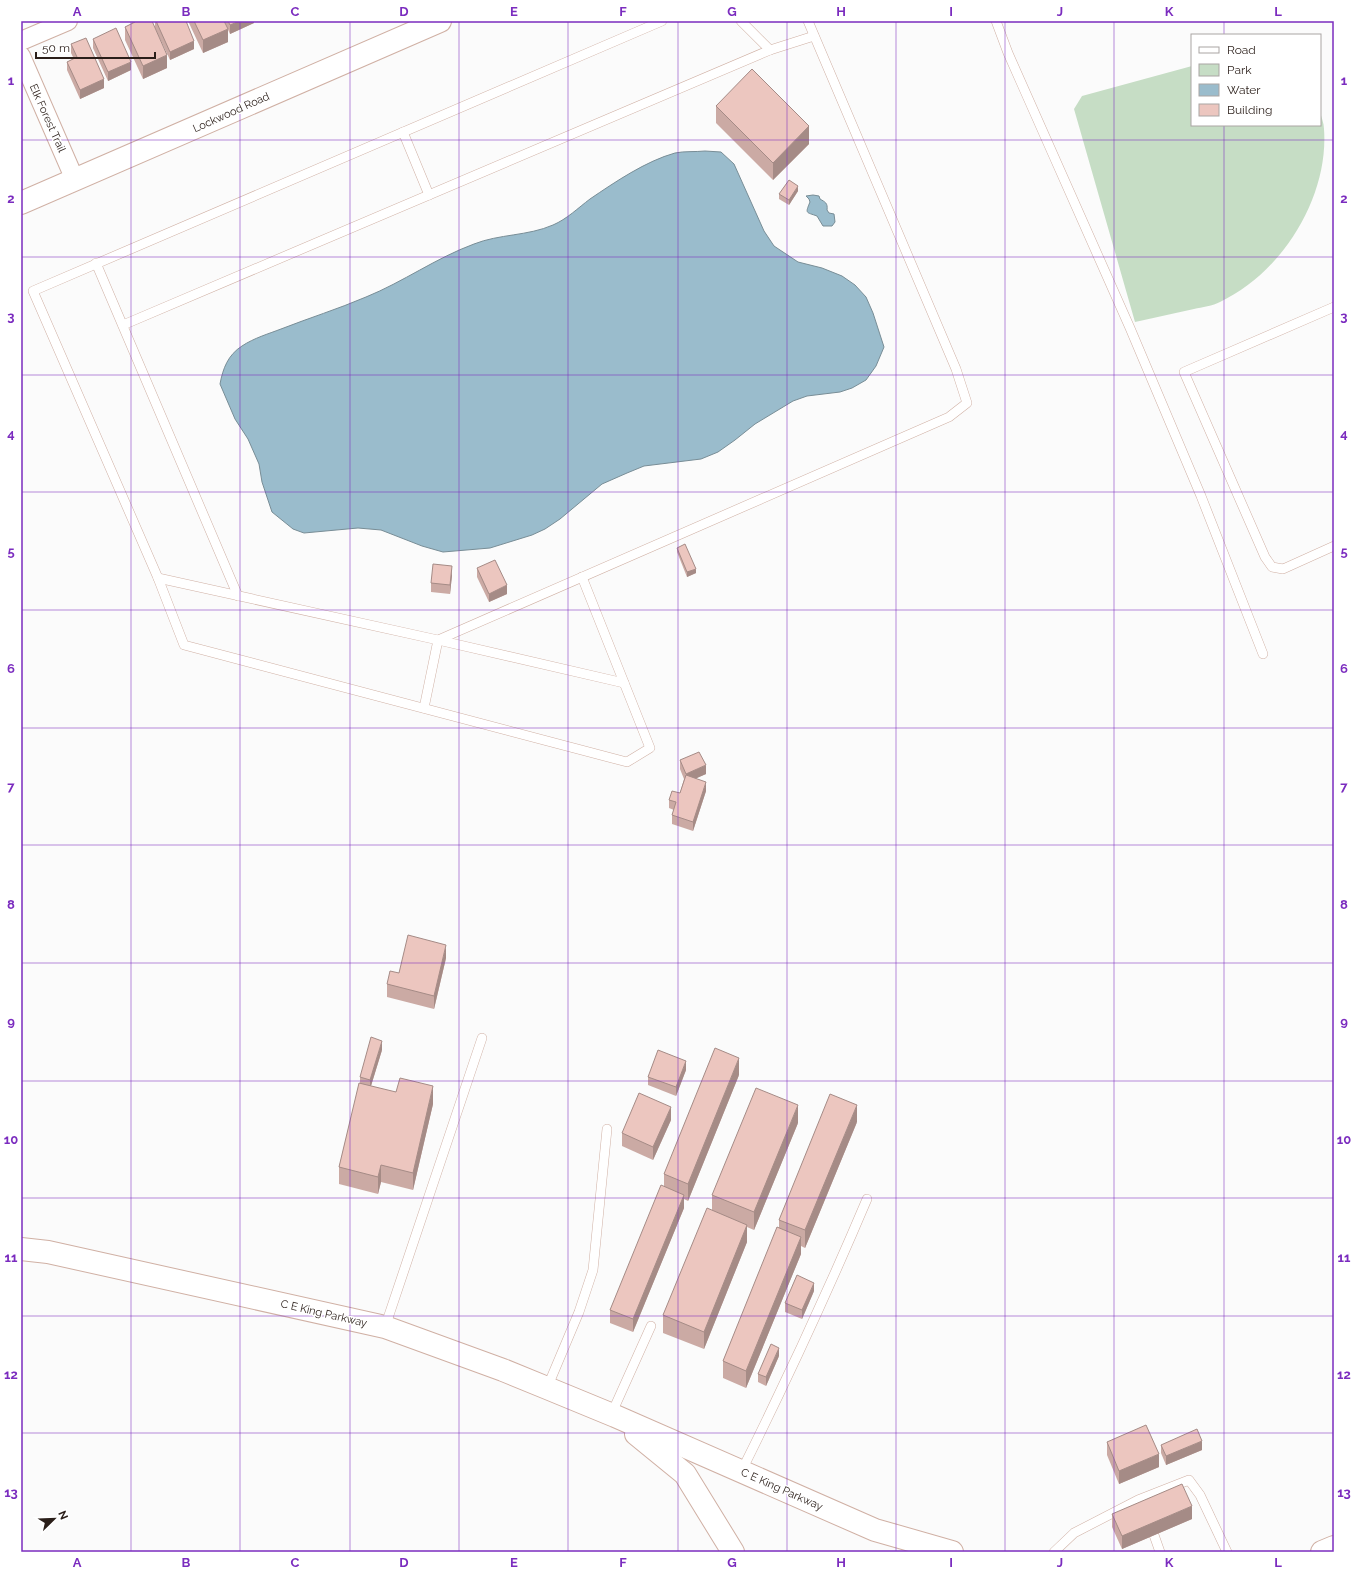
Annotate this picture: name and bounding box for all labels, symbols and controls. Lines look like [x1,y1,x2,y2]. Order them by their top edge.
text: A [73,4,82,19]
text: B [182,4,191,19]
text: C [291,4,300,19]
text: D [399,4,409,19]
text: E [510,4,518,19]
text: F [619,4,627,19]
text: G [727,4,737,19]
text: H [836,4,846,19]
text: I [949,4,953,19]
text: J [1057,4,1063,19]
text: K [1165,4,1174,19]
text: L [1274,4,1282,19]
scale bar [36,34,155,60]
legend [1191,34,1321,126]
text: 50 m [42,41,70,55]
text: Road [1227,43,1256,57]
text: Park [1227,63,1252,77]
text: 1 [8,73,15,88]
text: 1 [1341,73,1348,88]
street label: Elk Forest Trail [27,82,68,154]
text: Water [1227,83,1261,97]
street label: Lockwood Road [191,90,272,135]
text: Building [1227,103,1273,117]
text: 2 [7,191,15,206]
text: 2 [1340,191,1348,206]
text: 3 [7,309,15,324]
text: 3 [1340,309,1348,324]
text: 4 [7,426,15,441]
text: 4 [1340,426,1348,441]
text: 5 [7,544,15,559]
text: 5 [1340,544,1348,559]
text: 6 [7,661,15,676]
text: 6 [1340,661,1348,676]
text: 7 [7,779,15,794]
text: 7 [1340,779,1348,794]
text: 8 [7,897,15,912]
text: 8 [1340,897,1348,912]
text: 9 [7,1014,15,1029]
text: 9 [1340,1014,1348,1029]
text: 10 [4,1132,18,1147]
text: 10 [1337,1132,1351,1147]
text: 11 [5,1250,18,1265]
text: 11 [1338,1250,1351,1265]
street label: C E King Parkway [279,1297,368,1330]
text: 12 [4,1367,18,1382]
text: 12 [1337,1367,1351,1382]
street label: C E King Parkway [739,1466,825,1513]
text: 13 [4,1485,18,1500]
text: 13 [1337,1485,1351,1500]
north arrow [34,1499,74,1539]
text: N [55,1509,70,1522]
text: A [73,1555,82,1570]
text: B [182,1555,191,1570]
text: C [291,1555,300,1570]
text: D [399,1555,409,1570]
text: E [510,1555,518,1570]
text: F [619,1555,627,1570]
text: G [727,1555,737,1570]
text: H [836,1555,846,1570]
text: I [949,1555,953,1570]
text: J [1057,1555,1063,1570]
text: K [1165,1555,1174,1570]
text: L [1274,1555,1282,1570]

